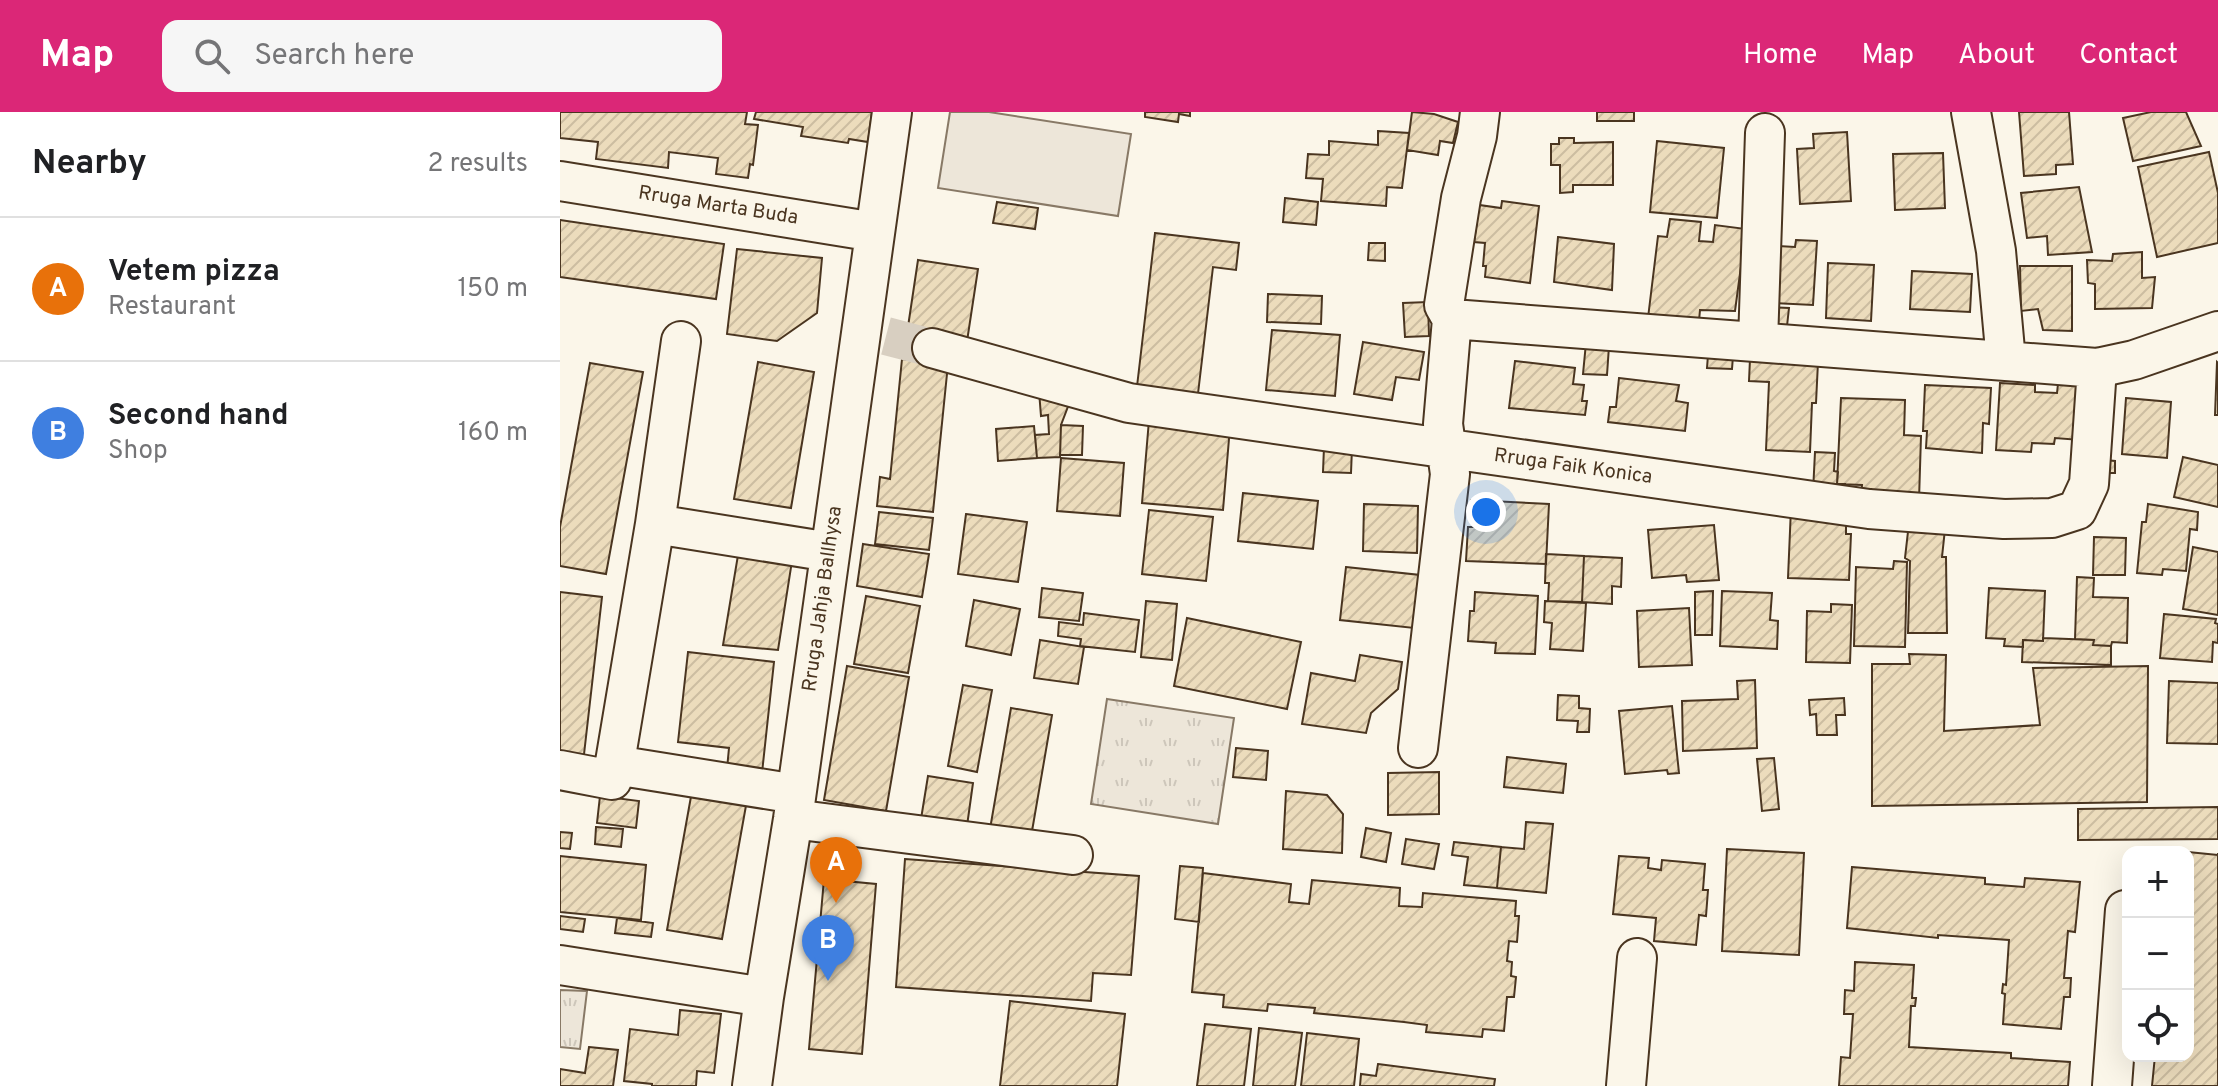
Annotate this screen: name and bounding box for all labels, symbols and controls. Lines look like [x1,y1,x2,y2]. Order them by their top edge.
search box [162,20,722,92]
text: Map [40,32,114,81]
icon: search [190,34,234,78]
text: Search here [254,38,414,75]
text: Home [1743,38,1817,74]
text: Map [1861,38,1914,74]
text: About [1958,38,2035,74]
text: Contact [2079,38,2178,74]
text: Nearby [32,143,147,186]
text: 2 results [428,148,528,181]
street label: Rruga Marta Buda [636,181,800,231]
text: Vetem pizza [108,254,280,291]
text: A [49,273,67,306]
text: 150 m [457,273,528,306]
text: Restaurant [108,291,236,324]
text: Second hand [108,398,289,435]
text: B [49,417,67,450]
text: 160 m [458,417,528,450]
text: Shop [108,435,168,468]
street label: Rruga Faik Konica [1492,443,1654,491]
your location [1466,492,1506,532]
street label: Rruga Jahja Ballhysa [797,504,849,694]
pin: A [810,837,862,903]
map controls [2122,846,2194,1062]
button: + [2122,846,2194,918]
pin: B [802,915,854,981]
button: − [2122,918,2194,990]
button: locate [2122,990,2194,1062]

